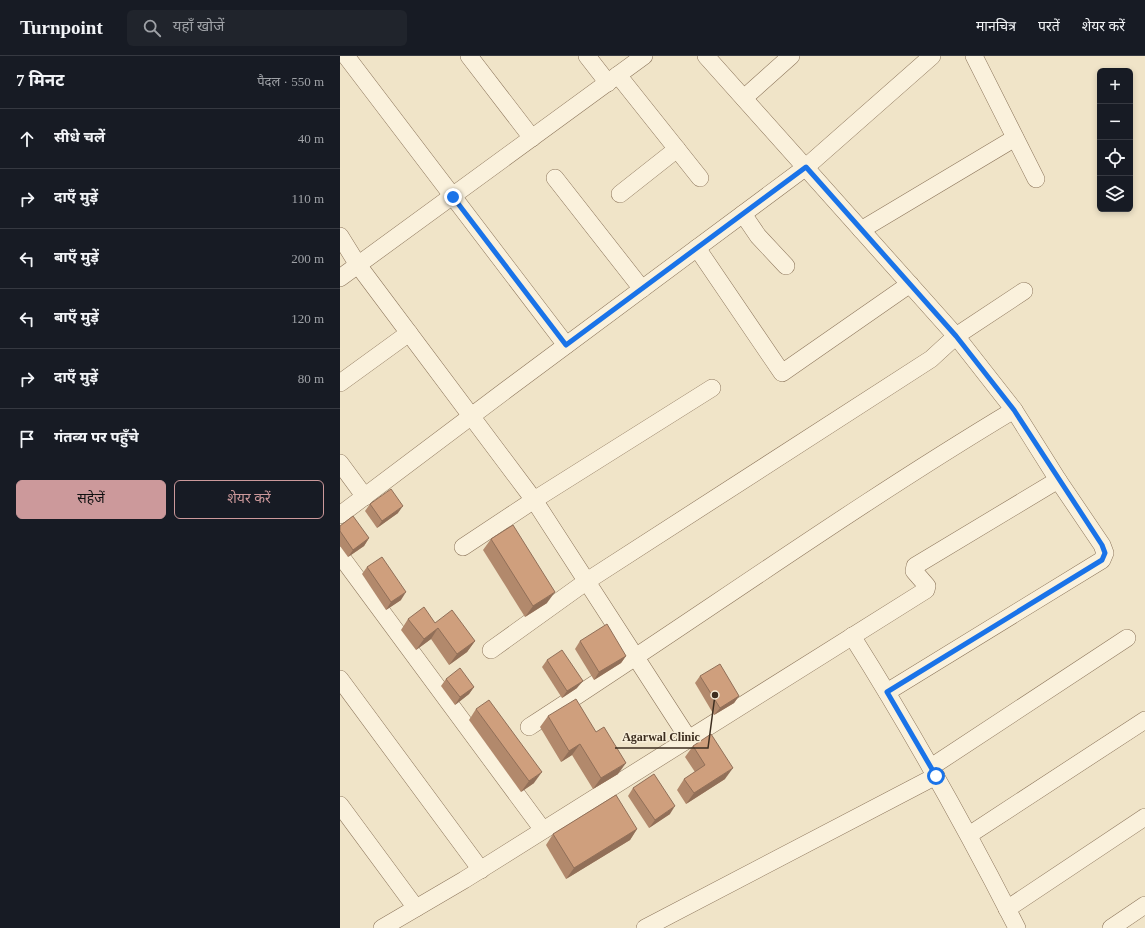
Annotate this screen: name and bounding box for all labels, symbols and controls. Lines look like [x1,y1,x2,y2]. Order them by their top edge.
search box [127,10,407,46]
text: Turnpoint [20,17,103,38]
icon: search [141,17,163,39]
text: यहाँ खोजें [173,18,224,34]
text: मानचित्र [976,19,1016,34]
text: परतें [1038,19,1060,34]
text: शेयर करें [1082,19,1125,34]
map controls [1097,68,1133,212]
button: + [1097,68,1133,104]
text: 7 मिनट [16,71,64,90]
text: पैदल · 550 m [257,74,324,89]
button: − [1097,104,1133,140]
icon: ahead [16,128,38,150]
text: सीधे चलें [54,129,105,145]
text: 40 m [298,131,324,146]
button: locate [1097,140,1133,176]
button: layers [1097,176,1133,212]
icon: right [16,188,38,210]
route end [444,188,462,206]
text: दाएँ मुड़ें [54,189,98,205]
text: 110 m [292,191,324,206]
icon: left [16,248,38,270]
text: बाएँ मुड़ें [54,249,99,265]
text: 200 m [291,251,324,266]
icon: left [16,308,38,330]
text: बाएँ मुड़ें [54,309,99,325]
text: 120 m [291,311,324,326]
icon: right [16,368,38,390]
text: दाएँ मुड़ें [54,369,98,385]
text: 80 m [298,371,324,386]
icon: arrive [16,428,38,450]
text: गंतव्य पर पहुँचे [54,429,139,445]
button: सहेजें [16,480,166,519]
button: शेयर करें [174,480,324,519]
callout: Agarwal Clinic [615,724,708,748]
text: Agarwal Clinic [622,730,700,744]
route start [927,767,945,785]

